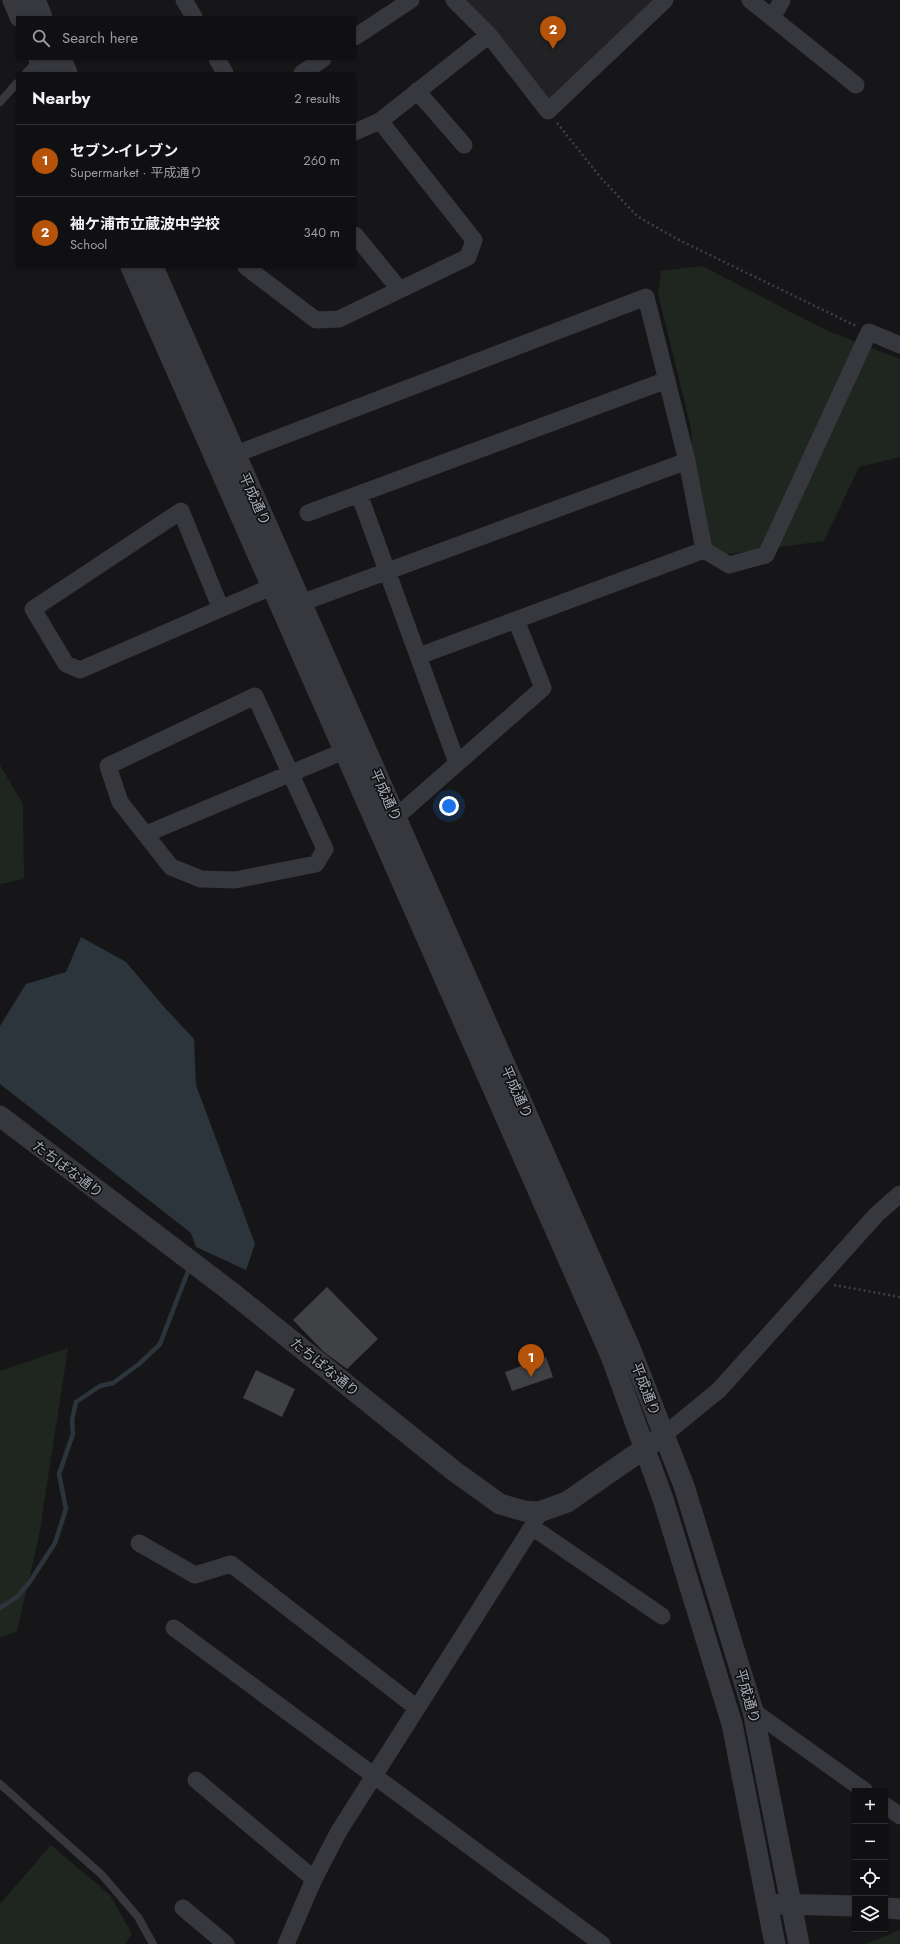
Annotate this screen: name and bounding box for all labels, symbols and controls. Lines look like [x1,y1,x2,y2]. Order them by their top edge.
search box [16,16,356,60]
pin: 2 [540,16,566,49]
icon: search [30,27,52,49]
text: Search here [62,27,138,49]
text: Nearby [32,86,90,110]
text: 2 results [294,89,340,108]
text: セブン-イレブン [70,140,178,162]
text: 1 [42,151,48,170]
text: 260 m [303,151,340,170]
text: Supermarket · 平成通り [70,163,202,182]
text: 袖ケ浦市立蔵波中学校 [70,213,220,235]
text: 2 [41,223,49,242]
text: 340 m [303,223,340,242]
text: School [70,235,107,254]
street label: 平成通り [234,469,276,529]
street label: 平成通り [365,765,407,825]
your location [439,796,459,816]
street label: 平成通り [496,1062,538,1122]
street label: たちばな通り [28,1136,108,1202]
street label: たちばな通り [286,1333,364,1401]
pin: 1 [518,1344,544,1377]
street label: 平成通り [627,1359,665,1419]
street label: 平成通り [731,1666,765,1726]
map controls [852,1788,888,1932]
button: + [852,1788,888,1824]
button: − [852,1824,888,1860]
button: locate [852,1860,888,1896]
button: layers [852,1896,888,1932]

